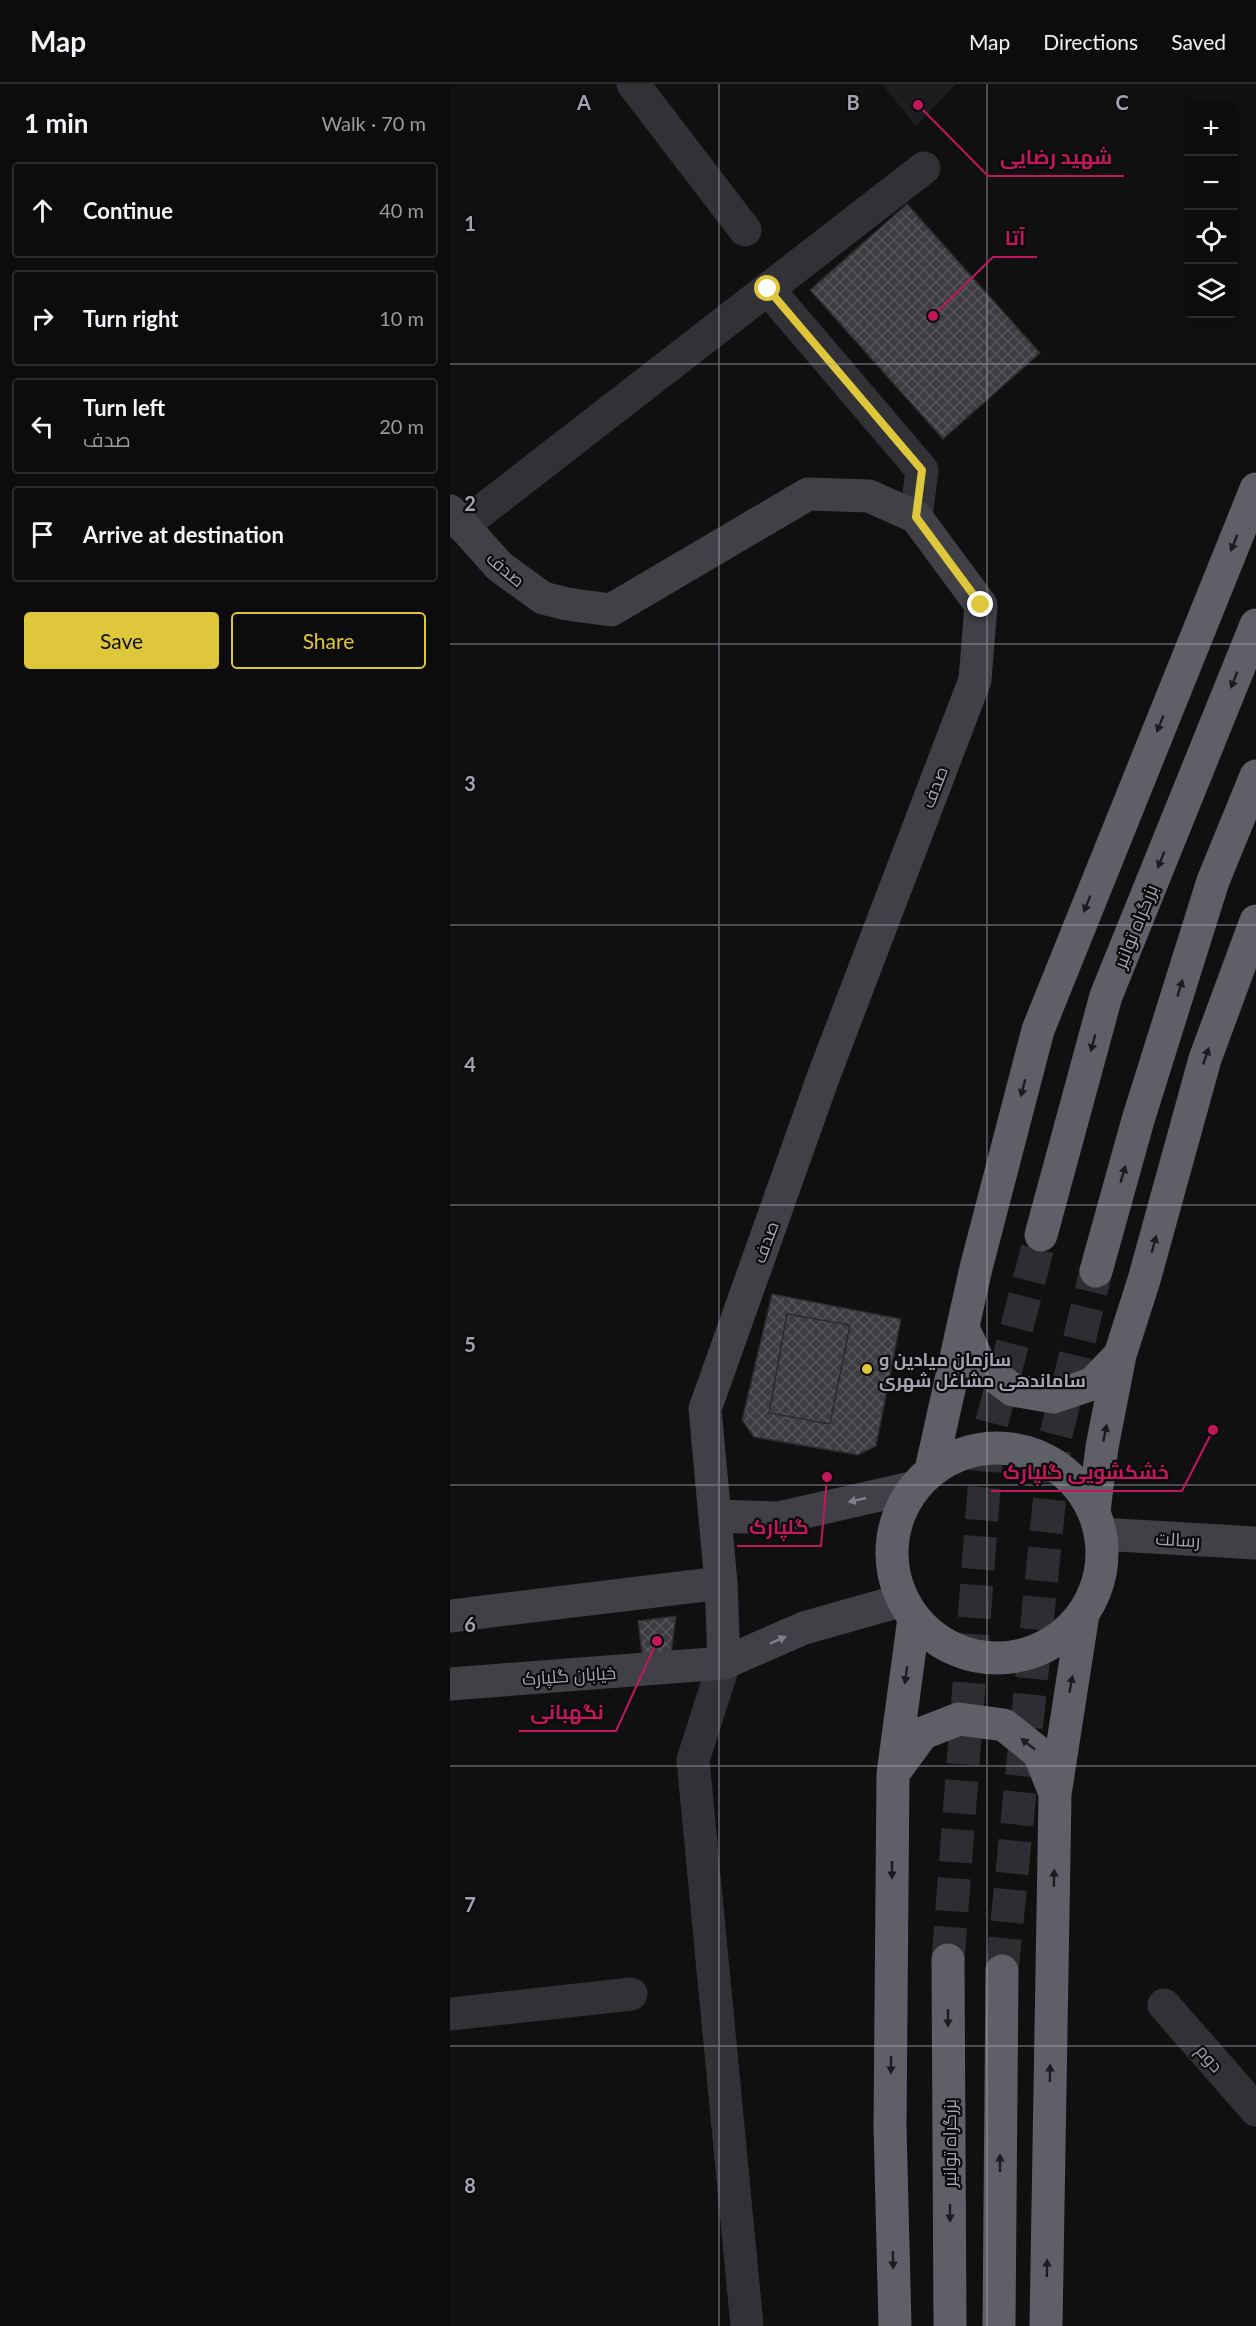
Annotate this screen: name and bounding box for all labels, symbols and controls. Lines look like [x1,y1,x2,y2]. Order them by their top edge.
text: Map [30,24,86,58]
text: Map [969,29,1010,54]
text: Directions [1043,29,1138,54]
text: Saved [1171,29,1226,54]
text: A [576,90,591,114]
text: B [846,90,860,114]
text: C [1115,90,1129,114]
map controls [1184,102,1238,318]
button: + [1184,102,1238,156]
text: 1 min [24,107,88,139]
text: Walk · 70 m [321,111,426,135]
callout: شهید رضایی [988,138,1124,176]
text: شهید رضایی [1000,144,1112,170]
button: − [1184,156,1238,210]
icon: ahead [26,194,59,227]
text: Continue [83,197,173,224]
text: 40 m [379,198,424,222]
button: locate [1184,210,1238,264]
text: 1 [464,211,476,235]
callout: آتا [993,219,1037,257]
text: آتا [1005,225,1026,249]
button: layers [1184,264,1238,318]
route start [754,275,780,301]
icon: right [26,302,59,335]
text: Turn right [83,305,178,332]
text: 10 m [379,306,424,330]
text: Turn left [83,394,165,421]
icon: left [26,410,59,443]
text: 20 m [379,414,424,438]
text: صدف [83,427,131,451]
text: 2 [464,491,476,515]
icon: arrive [26,518,59,551]
text: Arrive at destination [83,521,284,548]
one-way arrow [1229,534,1238,552]
street label: صدف [482,547,530,591]
route end [967,591,993,617]
button: Save [24,612,219,669]
button: Share [231,612,426,669]
one-way arrow [1229,671,1239,689]
one-way arrow [1155,715,1164,733]
street label: صدف [916,763,952,811]
text: 3 [464,771,476,795]
one-way arrow [1156,852,1166,870]
street label: بزرگراه توانیر [1108,881,1163,972]
one-way arrow [1082,896,1092,914]
one-way arrow [1176,979,1185,997]
one-way arrow [1088,1034,1098,1052]
one-way arrow [1202,1047,1211,1065]
text: 4 [464,1052,476,1076]
one-way arrow [1017,1079,1027,1097]
one-way arrow [1119,1165,1128,1183]
street label: صدف [747,1218,783,1266]
one-way arrow [1150,1235,1159,1253]
text: 5 [464,1332,476,1356]
place label: سازمان میادین و ساماندهی مشاغل شهری [879,1348,1086,1392]
marker: سازمان میادین و ساماندهی مشاغل شهری [860,1362,874,1376]
one-way arrow [1101,1423,1110,1442]
callout: خشکشویی گلپارک [991,1453,1182,1491]
text: خشکشویی گلپارک [1003,1459,1169,1486]
one-way arrow [848,1496,867,1505]
callout: گلپارک [737,1508,821,1546]
text: گلپارک [749,1514,809,1541]
street label: رسالت [1155,1527,1201,1552]
text: 6 [464,1612,476,1636]
one-way arrow [769,1635,786,1644]
street label: خیابان گلپارک [521,1661,617,1690]
one-way arrow [902,1666,911,1685]
one-way arrow [1067,1674,1076,1693]
callout: نگهبانی [519,1693,616,1731]
text: نگهبانی [530,1699,604,1725]
one-way arrow [1020,1738,1036,1751]
one-way arrow [887,1860,897,1879]
one-way arrow [1049,1868,1058,1887]
text: 7 [464,1892,476,1916]
one-way arrow [943,2009,953,2028]
street label: دوم [1190,2040,1228,2078]
one-way arrow [886,2055,896,2074]
one-way arrow [1045,2063,1055,2082]
street label: بزرگراه توانیر [938,2099,961,2188]
one-way arrow [995,2153,1005,2172]
text: 8 [464,2173,476,2197]
one-way arrow [945,2204,954,2223]
one-way arrow [889,2250,898,2269]
one-way arrow [1042,2258,1052,2277]

